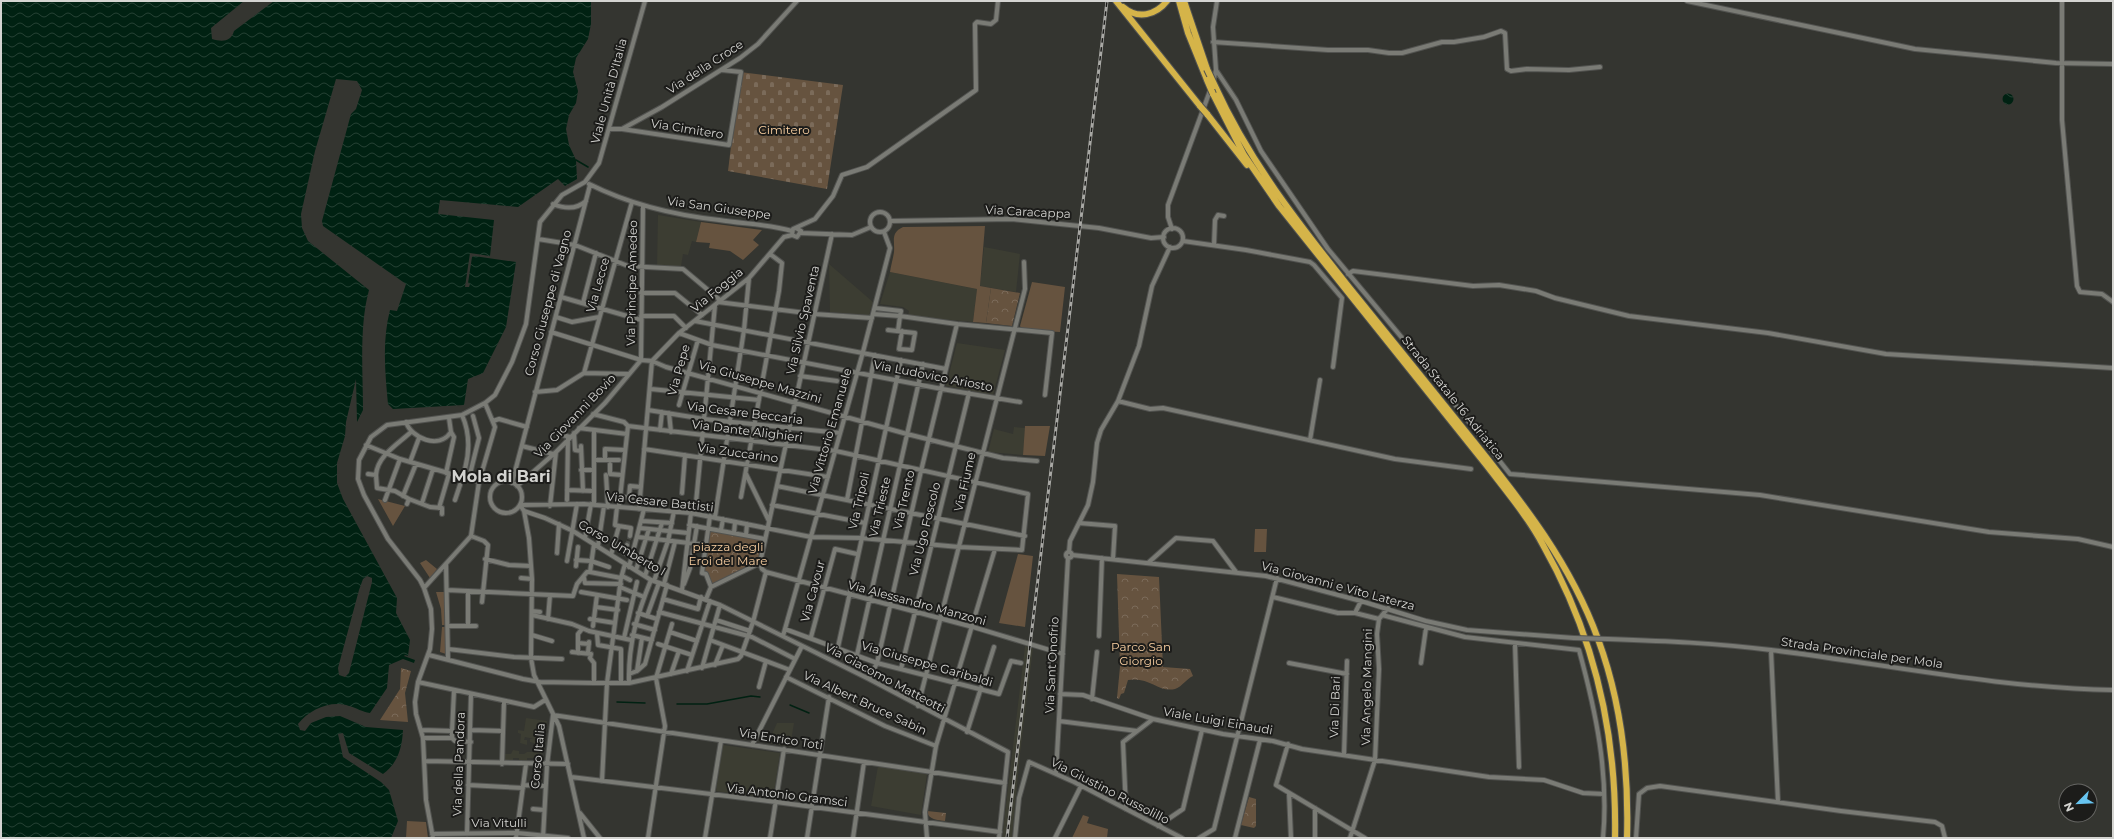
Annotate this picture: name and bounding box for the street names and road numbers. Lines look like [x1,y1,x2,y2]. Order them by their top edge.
street label: Viale Unità D'Italia [587,36,630,145]
street label: Via della Croce [664,36,746,97]
street label: Via Cimitero [650,115,724,142]
street label: Via San Giuseppe [666,193,772,222]
street label: Via Caracappa [985,202,1071,221]
street label: Via Principe Amedeo [623,220,640,346]
street label: Corso Giuseppe di Vagno [521,228,574,378]
street label: Via Lecce [583,256,613,314]
street label: Via Foggia [687,264,746,315]
street label: Via Silvio Spaventa [783,264,822,376]
street label: Strada Statale 16 Adriatica [1399,333,1508,463]
street label: Via Pepe [664,342,693,397]
street label: Via Giuseppe Mazzini [697,357,823,406]
street label: Via Ludovico Ariosto [872,357,994,394]
street label: Via Vittorio Emanuele [804,366,855,495]
street label: Via Giovanni Bovio [531,370,619,461]
street label: Via Cesare Beccaria [686,398,804,427]
street label: Via Dante Alighieri [691,416,803,445]
street label: Via Zuccarino [697,439,779,466]
street label: Via Fiume [950,451,979,513]
street label: Via Trento [889,469,918,531]
street label: Via Tripoli [845,471,872,531]
street label: Via Trieste [865,475,894,538]
street label: Via Ugo Foscolo [906,481,943,577]
street label: Via Cesare Battisti [606,488,715,515]
street label: Corso Umberto I [576,516,669,579]
street label: Via Cavour [797,558,828,624]
street label: Via Giovanni e Vito Laterza [1260,558,1417,613]
street label: Via Alessandro Manzoni [846,577,988,628]
street label: Via Sant'Onofrio [1041,616,1062,714]
street label: Via Angelo Mangini [1358,628,1375,746]
street label: Strada Provinciale per Mola [1780,634,1944,671]
street label: Via Giuseppe Garibaldi [860,638,995,689]
street label: Via Giacomo Matteotti [822,639,948,716]
street label: Via Albert Bruce Sabin [801,667,929,738]
street label: Via Di Bari [1326,676,1343,738]
street label: Viale Luigi Einaudi [1162,703,1274,738]
street label: Via della Pandora [449,712,468,816]
street label: Corso Italia [527,722,548,789]
street label: Via Enrico Toti [738,724,824,753]
street label: Via Giustino Russolillo [1048,754,1172,827]
street label: Via Antonio Gramsci [726,780,848,809]
street label: Via Vitulli [471,815,527,830]

